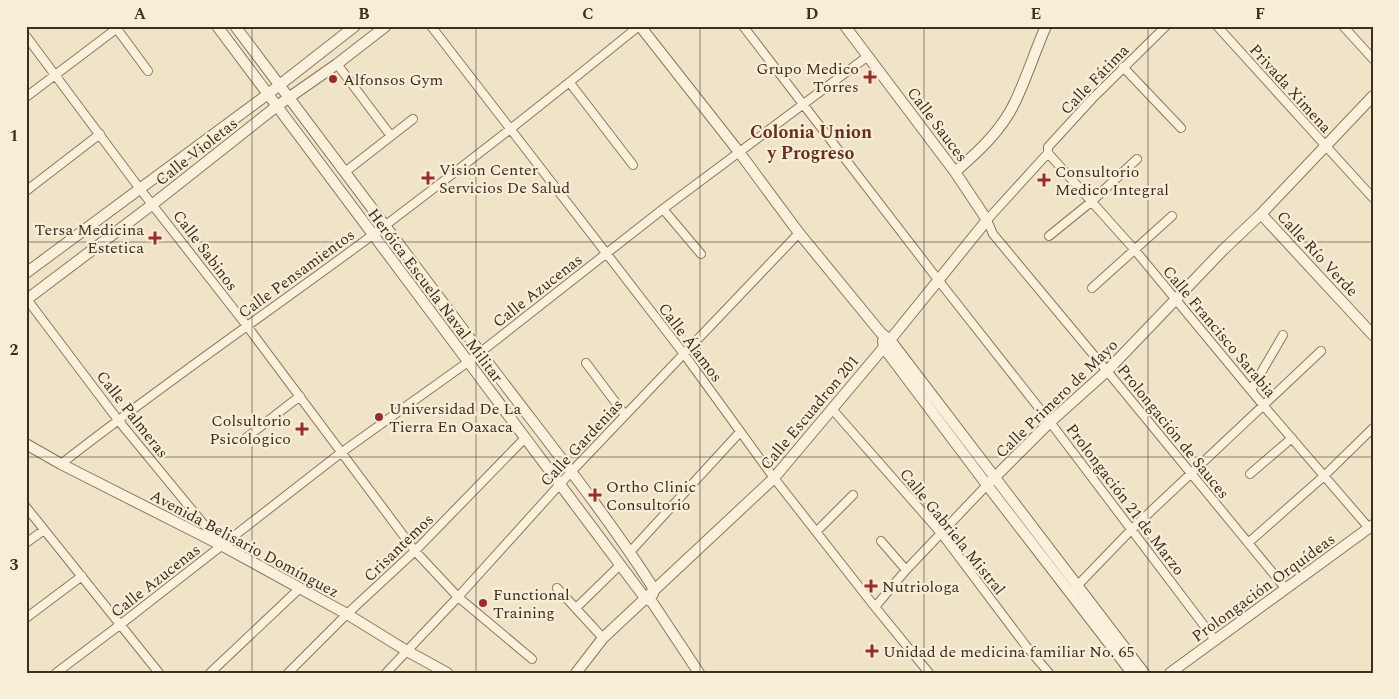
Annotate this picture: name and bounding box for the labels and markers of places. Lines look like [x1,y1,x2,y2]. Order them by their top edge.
place label: Grupo Medico Torres [756,57,859,99]
place label: Alfonsos Gym [343,68,443,92]
marker: Grupo Medico Torres [863,70,877,84]
marker: Alfonsos Gym [327,73,339,85]
place label: Vision Center Servicios De Salud [439,158,570,200]
place label: Consultorio Medico Integral [1055,160,1169,202]
marker: Vision Center Servicios De Salud [421,171,435,185]
marker: Consultorio Medico Integral [1037,173,1051,187]
place label: Tersa Medicina Estetica [34,218,144,260]
marker: Tersa Medicina Estetica [148,231,162,245]
place label: Universidad De La Tierra En Oaxaca [389,397,522,439]
place label: Colsultorio Psicologico [209,409,291,451]
marker: Universidad De La Tierra En Oaxaca [373,411,385,423]
marker: Colsultorio Psicologico [295,422,309,436]
place label: Ortho Clinic Consultorio [606,475,696,517]
marker: Ortho Clinic Consultorio [588,488,602,502]
place label: Nutriologa [882,575,960,599]
marker: Nutriologa [864,579,878,593]
place label: Functional Training [493,583,570,625]
marker: Functional Training [477,597,489,609]
place label: Unidad de medicina familiar No. 65 [883,640,1135,664]
marker: Unidad de medicina familiar No. 65 [865,644,879,658]

